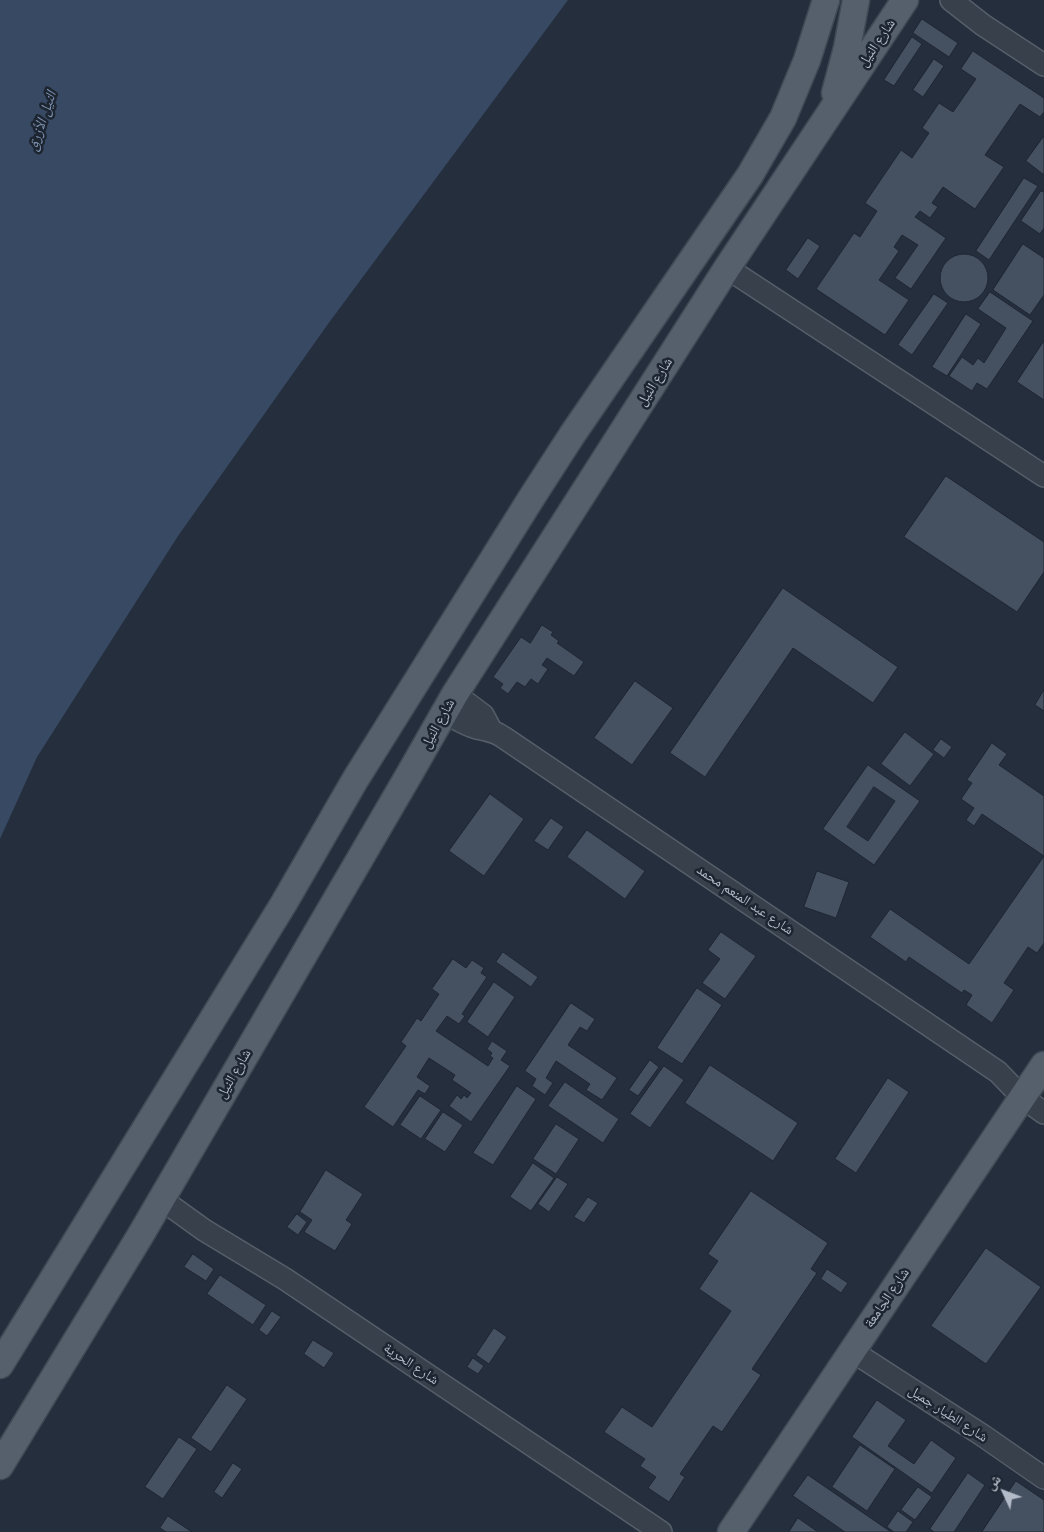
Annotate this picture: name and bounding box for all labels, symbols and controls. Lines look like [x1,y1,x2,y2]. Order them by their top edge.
street label: شارع النيل [855,16,899,70]
water label: النيل الأزرق [23,89,61,153]
street label: شارع النيل [634,355,676,409]
street label: شارع النيل [418,696,458,752]
street label: شارع عبد المنعم محمد [693,861,797,939]
street label: شارع النيل [213,1046,255,1102]
street label: شارع الجامعة [861,1265,913,1331]
street label: شارع الحرية [380,1339,442,1389]
street label: شارع الطيار جميل [905,1382,991,1446]
north arrow [979,1467,1029,1517]
text: ش [981,1470,1005,1493]

